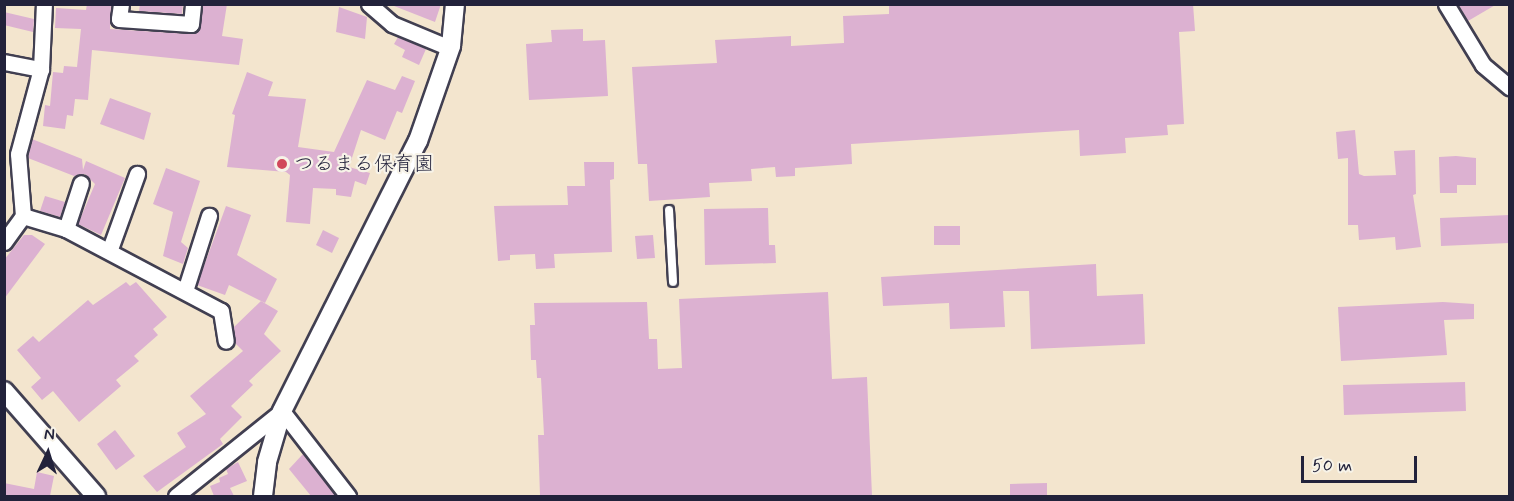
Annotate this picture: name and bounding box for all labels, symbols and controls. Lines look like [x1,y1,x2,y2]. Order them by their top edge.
place label: つるまる保育園 [294,152,434,176]
marker: つるまる保育園 [275,157,289,171]
north arrow [18,423,78,483]
text: N [43,424,55,445]
scale bar [1304,444,1420,482]
text: 50 m [1312,454,1352,478]

